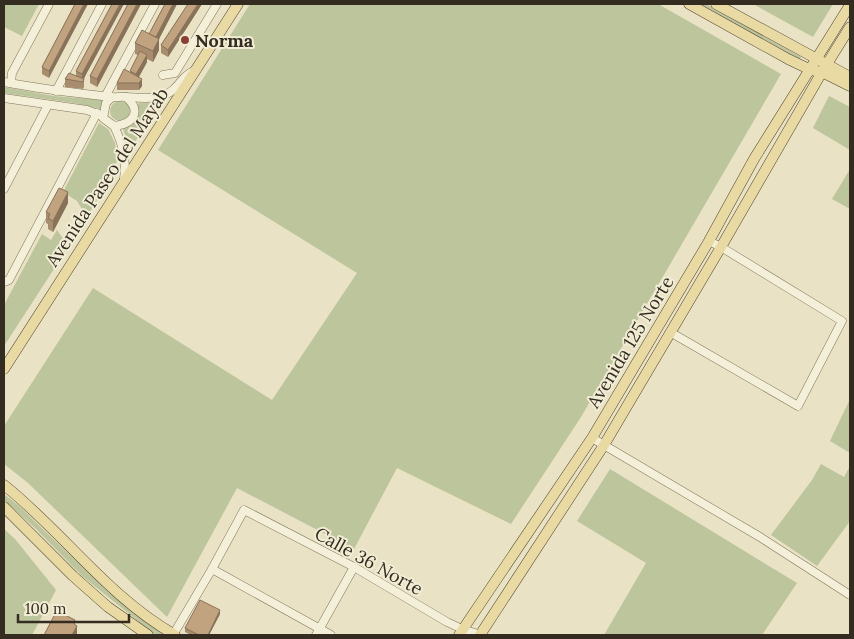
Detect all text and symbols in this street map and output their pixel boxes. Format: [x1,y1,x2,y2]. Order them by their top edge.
place label: Norma [195,29,254,52]
marker: Norma [179,34,191,46]
street label: Avenida Paseo del Mayab [40,83,174,272]
street label: Avenida 125 Norte [581,272,679,413]
street label: Calle 36 Norte [311,522,427,600]
scale bar [18,592,129,624]
text: 100 m [25,599,66,618]

